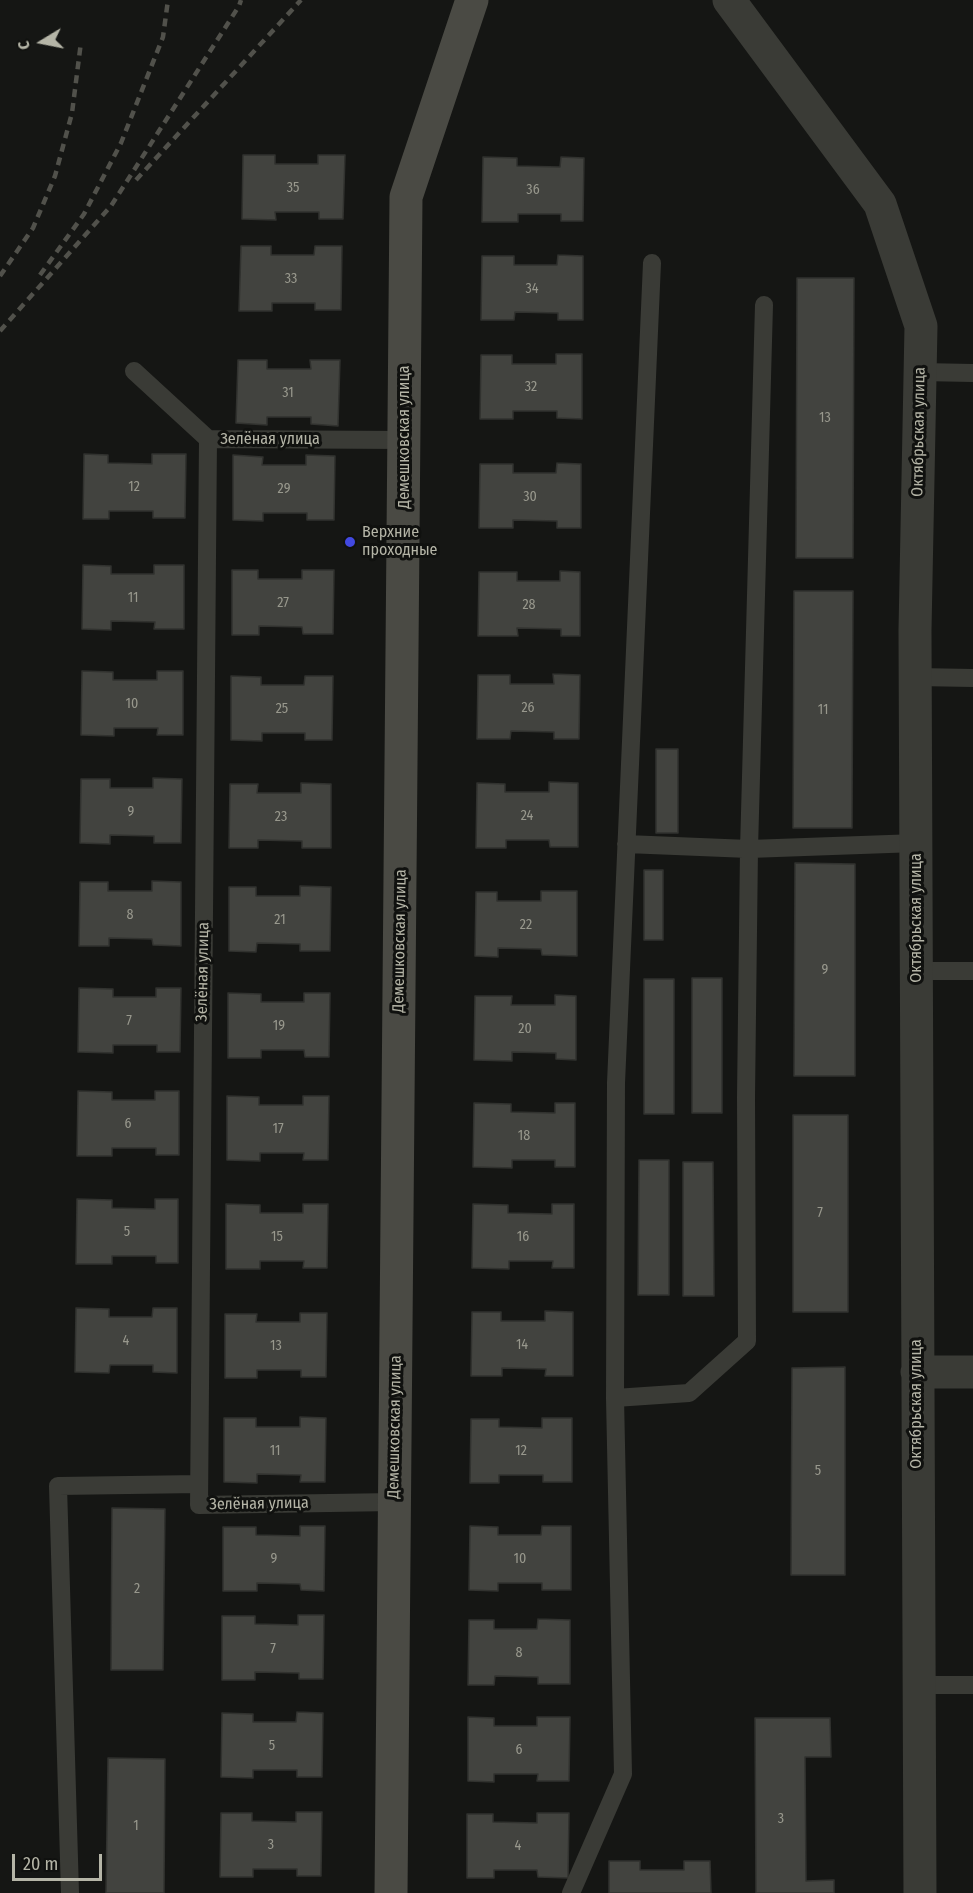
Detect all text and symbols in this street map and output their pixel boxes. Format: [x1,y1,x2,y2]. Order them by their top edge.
north arrow [12,12,72,72]
text: С [14,39,34,51]
house number: 35 [287,180,299,196]
house number: 36 [526,182,540,198]
house number: 33 [285,271,297,287]
house number: 34 [525,281,539,297]
street label: Демешковская улица [395,365,415,509]
street label: Октябрьская улица [908,367,930,497]
house number: 32 [525,379,537,395]
house number: 31 [282,385,294,401]
house number: 13 [819,410,831,426]
street label: Зелёная улица [220,430,320,450]
house number: 12 [128,479,140,495]
house number: 29 [278,481,290,497]
house number: 30 [523,489,537,505]
place label: Верхние проходные [362,523,438,561]
marker: Верхние проходные [343,535,357,549]
house number: 11 [128,590,138,606]
house number: 27 [277,595,289,611]
house number: 28 [522,597,536,613]
house number: 10 [126,696,138,712]
house number: 26 [521,700,535,716]
house number: 25 [276,701,288,717]
house number: 11 [818,702,828,718]
house number: 9 [128,804,134,820]
house number: 24 [521,808,533,824]
house number: 23 [275,809,287,825]
street label: Октябрьская улица [907,853,927,983]
street label: Демешковская улица [389,869,411,1013]
house number: 8 [127,907,133,923]
house number: 21 [274,912,286,928]
house number: 22 [520,917,532,933]
street label: Зелёная улица [193,922,213,1022]
house number: 9 [822,962,828,978]
house number: 7 [126,1013,132,1029]
house number: 19 [273,1018,285,1034]
house number: 20 [518,1021,532,1037]
house number: 6 [125,1116,131,1132]
house number: 17 [272,1121,284,1137]
house number: 18 [518,1128,530,1144]
house number: 7 [817,1205,823,1221]
house number: 5 [124,1224,130,1240]
house number: 15 [271,1229,283,1245]
house number: 16 [517,1229,529,1245]
house number: 4 [123,1333,129,1349]
house number: 14 [516,1337,528,1353]
house number: 13 [270,1338,282,1354]
street label: Октябрьская улица [907,1339,927,1469]
street label: Демешковская улица [384,1355,406,1499]
house number: 11 [270,1443,280,1459]
house number: 12 [515,1443,527,1459]
house number: 5 [815,1463,821,1479]
street label: Зелёная улица [209,1494,309,1514]
house number: 9 [271,1551,277,1567]
house number: 10 [514,1551,526,1567]
house number: 2 [134,1581,140,1597]
house number: 7 [270,1641,276,1657]
house number: 8 [516,1645,522,1661]
house number: 5 [269,1738,275,1754]
house number: 6 [516,1742,522,1758]
house number: 3 [778,1811,784,1827]
house number: 1 [133,1818,139,1834]
house number: 3 [268,1837,274,1853]
house number: 4 [515,1838,521,1854]
scale bar [15,1842,105,1880]
text: 20 m [23,1853,58,1875]

